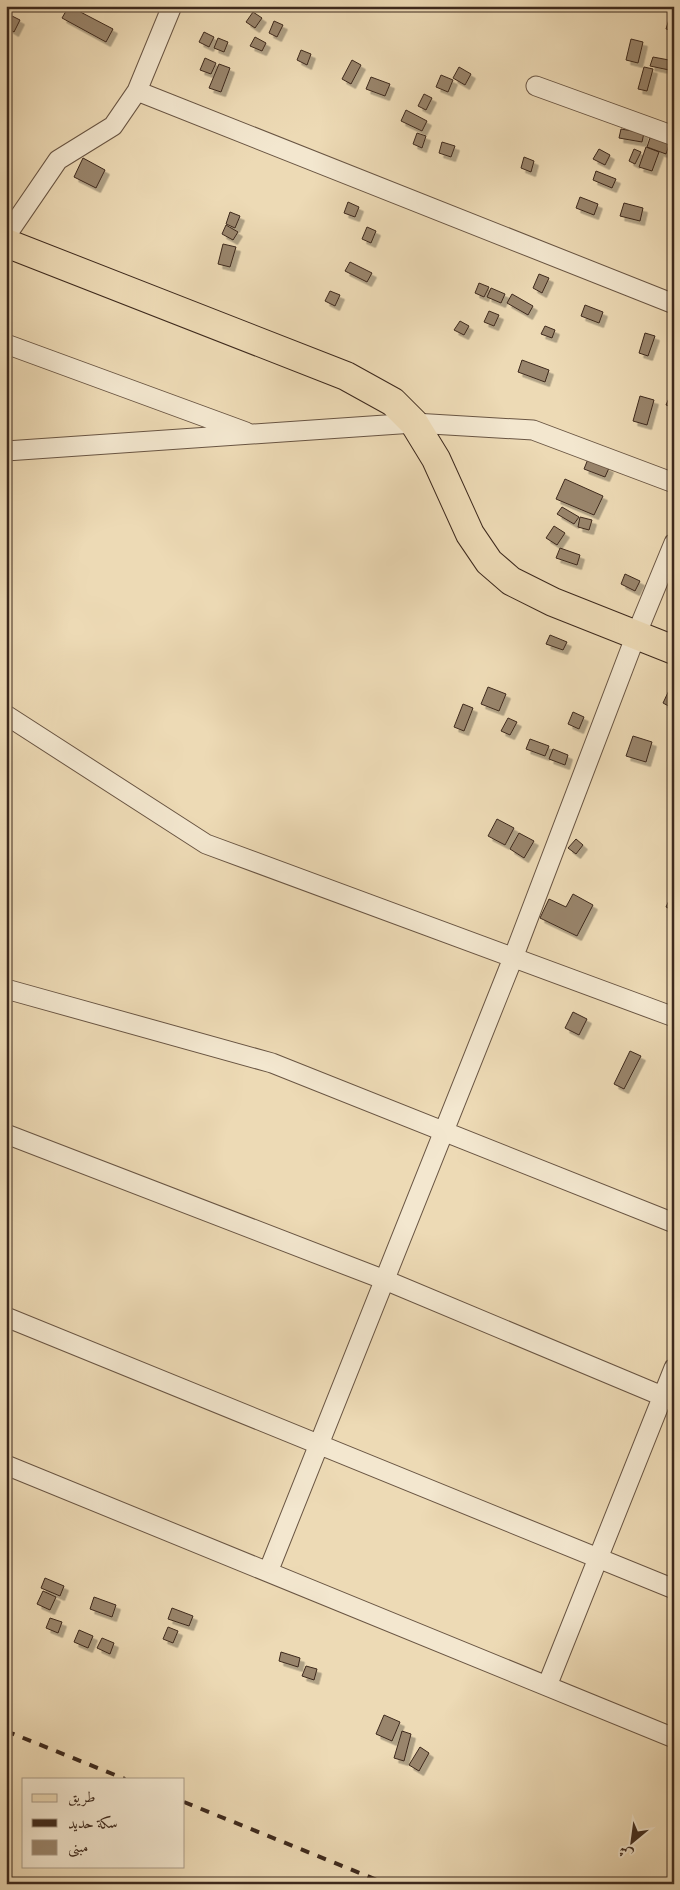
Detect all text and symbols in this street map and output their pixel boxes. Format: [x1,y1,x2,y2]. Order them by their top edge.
legend [22,1778,185,1868]
text: طريق [68,1787,95,1807]
text: سكة حديد [68,1813,117,1832]
north arrow [608,1818,658,1868]
text: مبنى [68,1837,88,1858]
text: ش [615,1842,636,1865]

